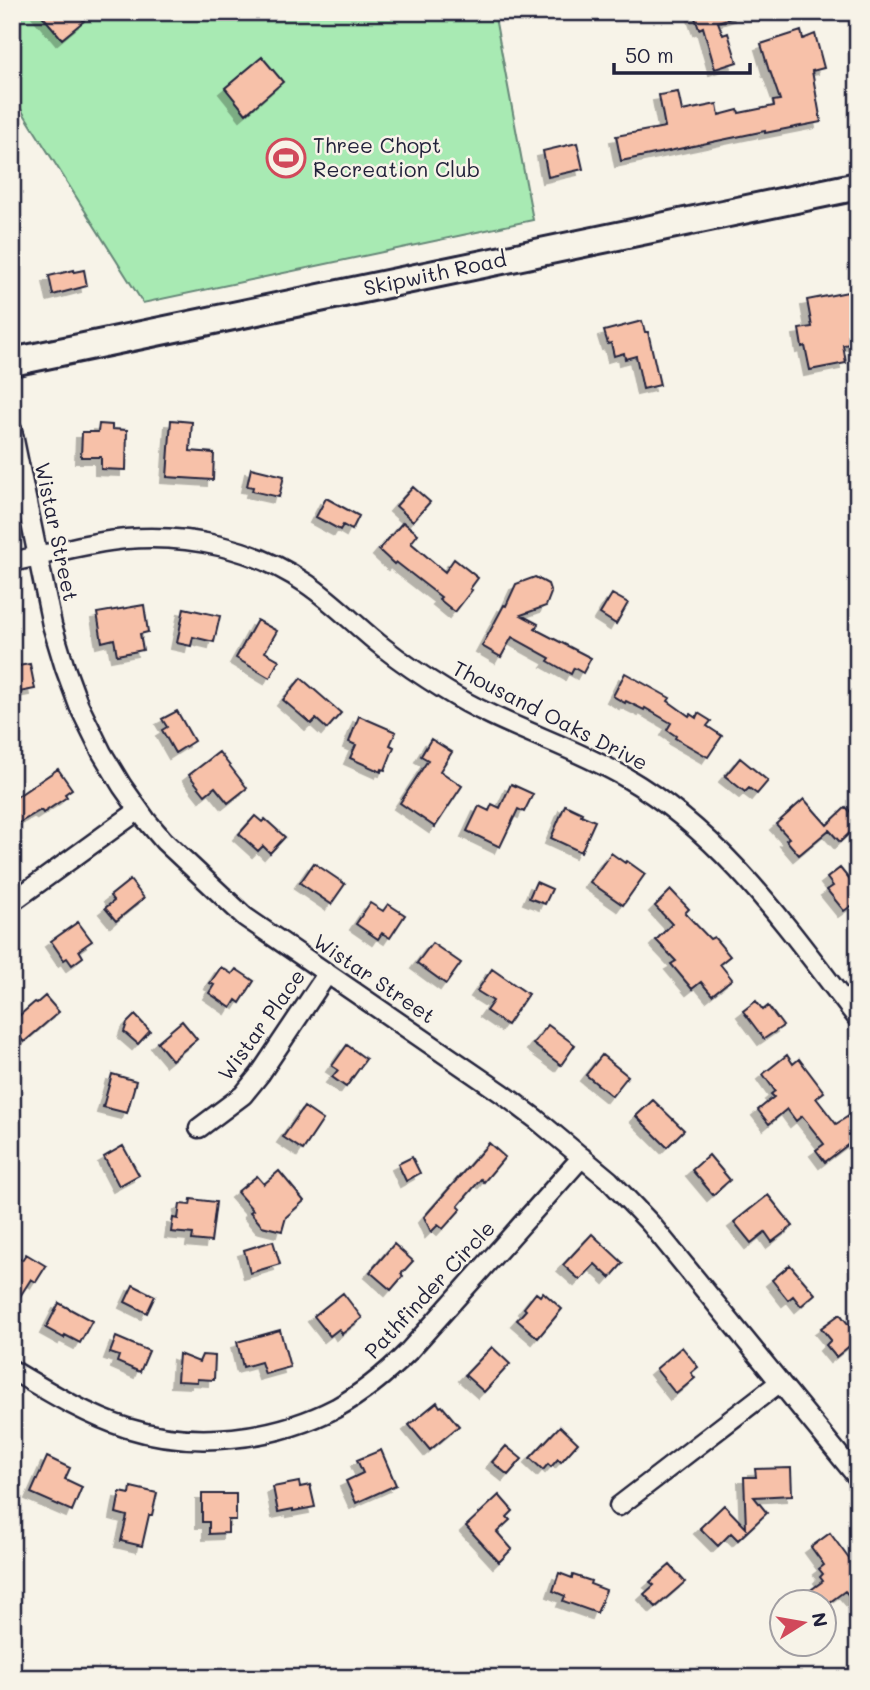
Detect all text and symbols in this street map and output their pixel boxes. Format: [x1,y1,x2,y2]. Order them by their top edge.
scale bar [614,32,751,76]
text: 50 m [625,41,674,68]
place label: Three Chopt Recreation Club [313,131,480,182]
sports icon: Three Chopt Recreation Club [265,137,307,179]
street label: Skipwith Road [361,244,509,301]
street label: Wistar Street [30,460,85,604]
street label: Thousand Oaks Drive [448,654,653,776]
street label: Wistar Street [309,927,441,1029]
street label: Wistar Place [211,963,310,1085]
street label: Pathfinder Circle [358,1214,500,1364]
north arrow [768,1588,838,1658]
text: N [807,1610,834,1629]

